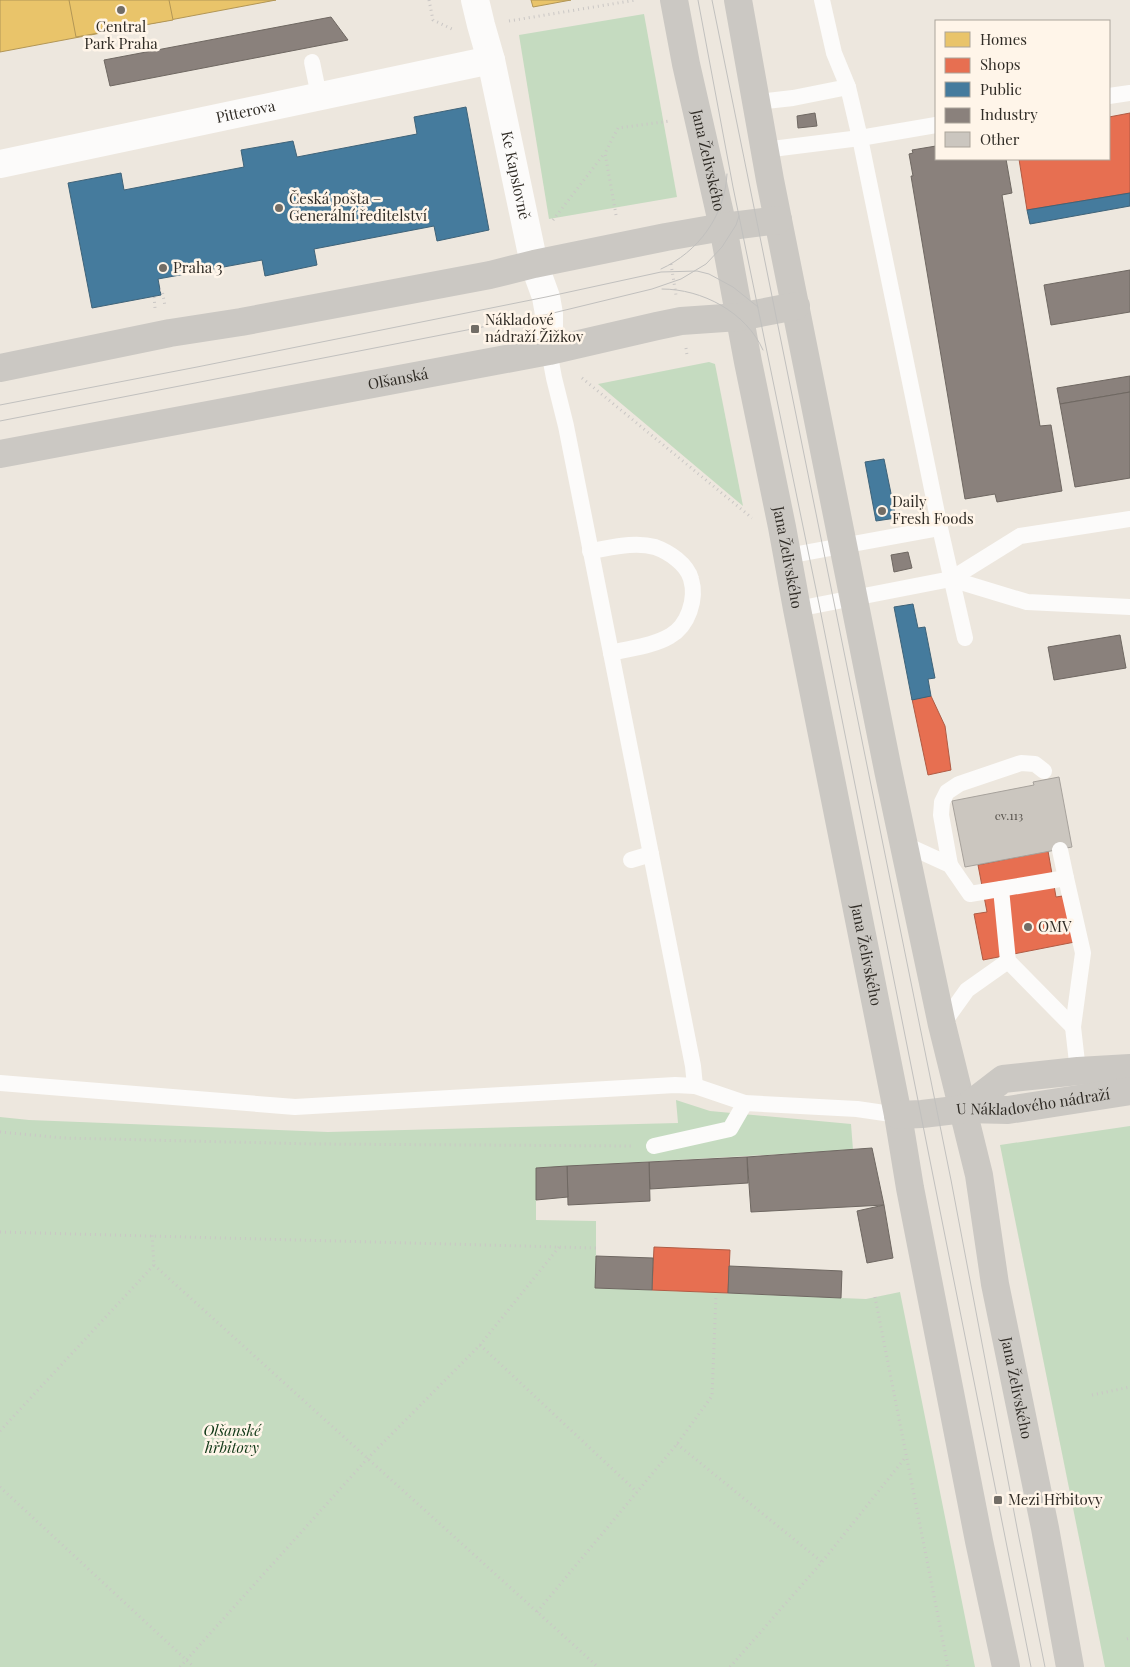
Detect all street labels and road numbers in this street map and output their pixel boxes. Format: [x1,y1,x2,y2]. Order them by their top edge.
street label: Pitterova [214,95,277,127]
street label: Jana Želivského [687,106,730,213]
street label: Ke Kapslovně [497,129,535,221]
street label: Olšanská [366,363,430,394]
street label: Jana Želivského [769,503,808,610]
street label: Jana Želivského [847,901,887,1007]
street label: U Nákladového nádraží [955,1083,1112,1119]
street label: Jana Želivského [997,1334,1037,1441]

